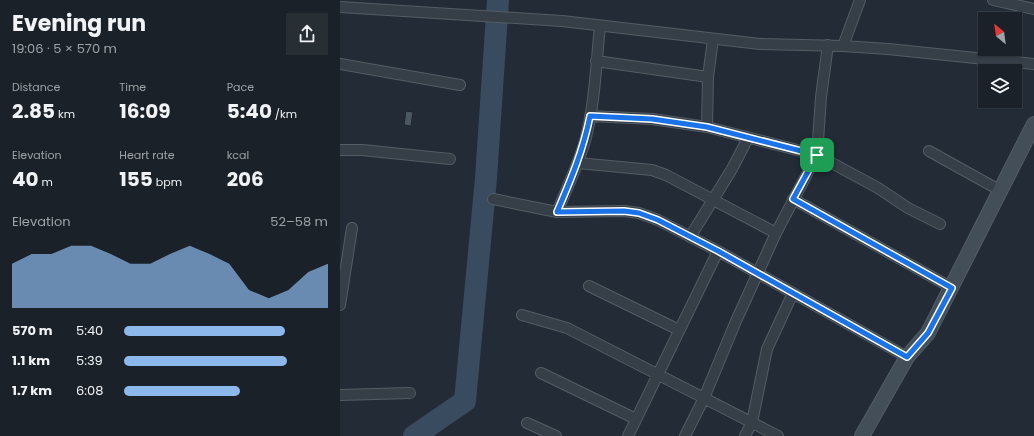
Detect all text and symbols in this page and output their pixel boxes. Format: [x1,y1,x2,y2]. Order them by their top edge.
text: Evening run [12,8,146,39]
north arrow [978,12,1022,56]
map controls [978,12,1022,108]
button: share [286,13,328,55]
text: 19:06 · 5 × 570 m [12,39,117,58]
button: layers [978,64,1022,108]
text: Distance [12,79,60,95]
text: Time [119,79,146,95]
text: Pace [227,79,254,95]
text: 2.85 [12,97,55,125]
text: 16:09 [119,97,171,125]
text: 5:40 [227,97,272,125]
text: km [55,106,75,122]
text: /km [272,106,297,122]
pin [800,138,834,172]
icon: arrive [806,144,828,166]
text: Elevation [12,147,62,163]
text: Heart rate [119,147,175,163]
text: kcal [227,147,249,163]
text: 40 [12,165,39,193]
text: 155 [119,165,153,193]
text: 206 [227,165,264,193]
text: m [39,174,53,190]
text: bpm [153,174,182,190]
text: Elevation [12,212,71,231]
text: 52–58 m [270,212,328,231]
text: 570 m [12,321,52,340]
text: 5:40 [76,321,103,340]
text: 1.1 km [12,351,50,370]
text: 5:39 [76,351,103,370]
text: 1.7 km [12,381,52,400]
text: 6:08 [76,381,103,400]

